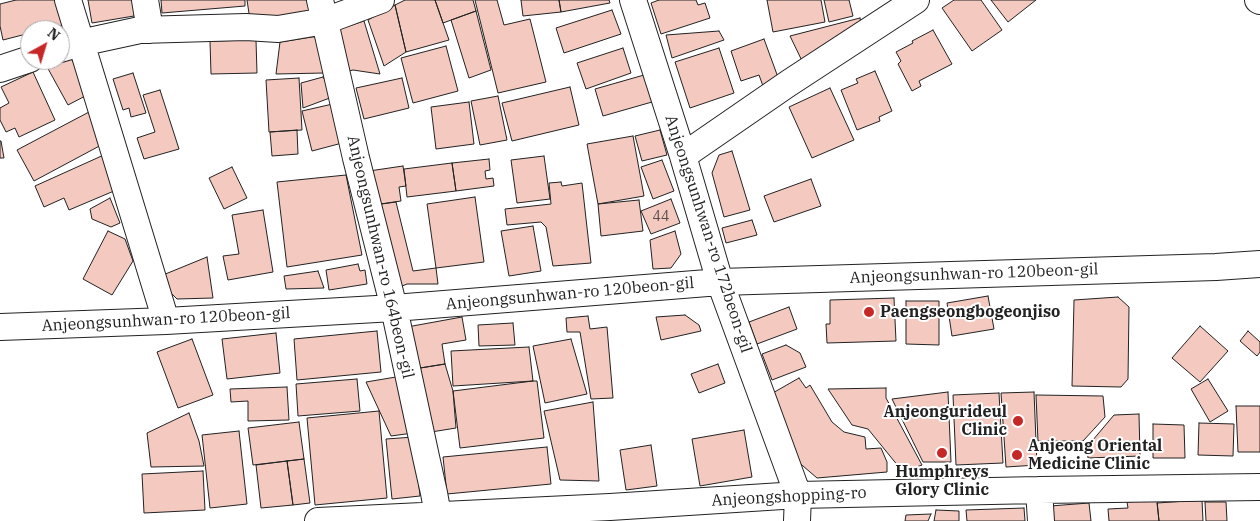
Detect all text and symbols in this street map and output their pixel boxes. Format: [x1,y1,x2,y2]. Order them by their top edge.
north arrow [20,20,70,70]
text: N [44,24,64,45]
street label: Anjeongsunhwan-ro 172beon-gil [660,113,756,355]
street label: Anjeongsunhwan-ro 164beon-gil [343,134,417,380]
house number: 44 [653,209,669,225]
street label: Anjeongsunhwan-ro 120beon-gil [849,260,1099,288]
street label: Anjeongsunhwan-ro 120beon-gil [445,274,695,314]
place label: Paengseongbogeonjiso [880,302,1060,322]
street label: Anjeongsunhwan-ro 120beon-gil [41,304,291,336]
marker: Paengseongbogeonjiso [862,305,876,319]
place label: Anjeongurideul Clinic [883,402,1007,440]
marker: Anjeongurideul Clinic [1011,414,1025,428]
place label: Anjeong Oriental Medicine Clinic [1028,436,1162,474]
marker: Humphreys Glory Clinic [935,446,949,460]
marker: Anjeong Oriental Medicine Clinic [1010,448,1024,462]
place label: Humphreys Glory Clinic [895,462,989,500]
street label: Anjeongshopping-ro [711,483,867,511]

